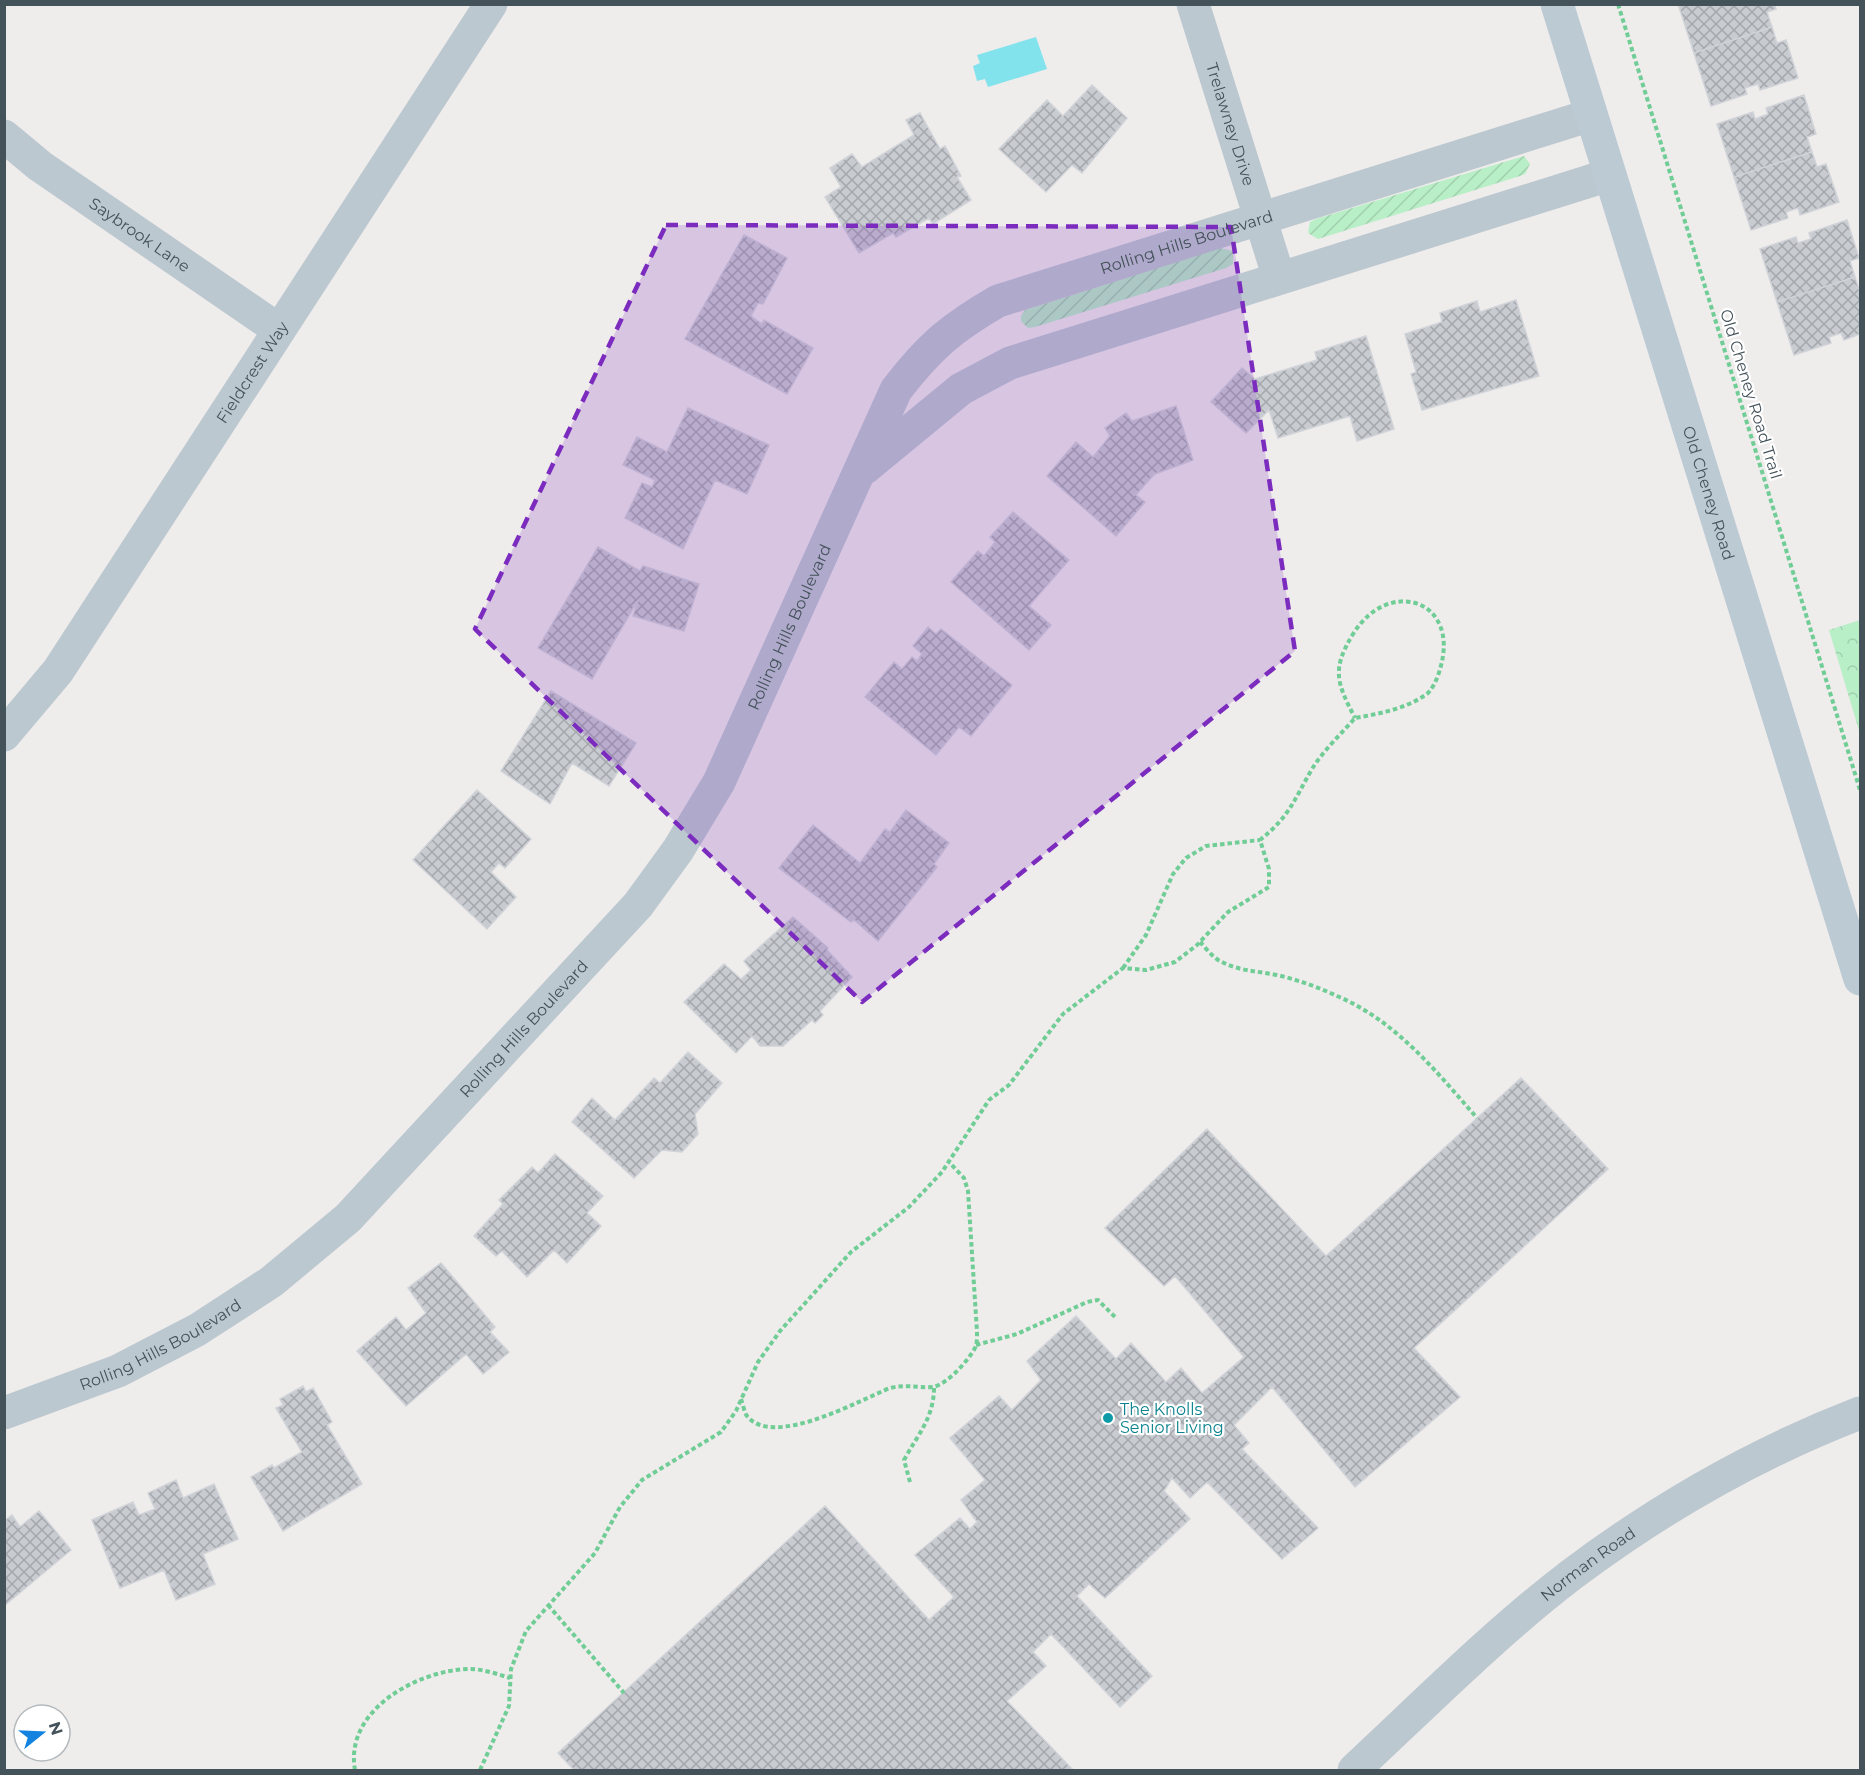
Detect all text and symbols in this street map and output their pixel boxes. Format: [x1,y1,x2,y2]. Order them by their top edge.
street label: Trelawney Drive [1203,60,1259,188]
street label: Saybrook Lane [86,193,194,276]
street label: Rolling Hills Boulevard [1098,206,1275,278]
street label: Old Cheney Road Trail [1716,307,1786,481]
street label: Fieldcrest Way [212,317,292,427]
street label: Old Cheney Road [1679,423,1739,563]
street label: Rolling Hills Boulevard [743,541,835,713]
street label: Rolling Hills Boulevard [455,956,592,1101]
street label: Rolling Hills Boulevard [77,1295,245,1394]
place label: The Knolls Senior Living [1120,1400,1224,1437]
marker: The Knolls Senior Living [1101,1411,1115,1425]
street label: Norman Road [1537,1523,1639,1605]
north arrow [12,1703,72,1763]
text: N [45,1719,67,1738]

